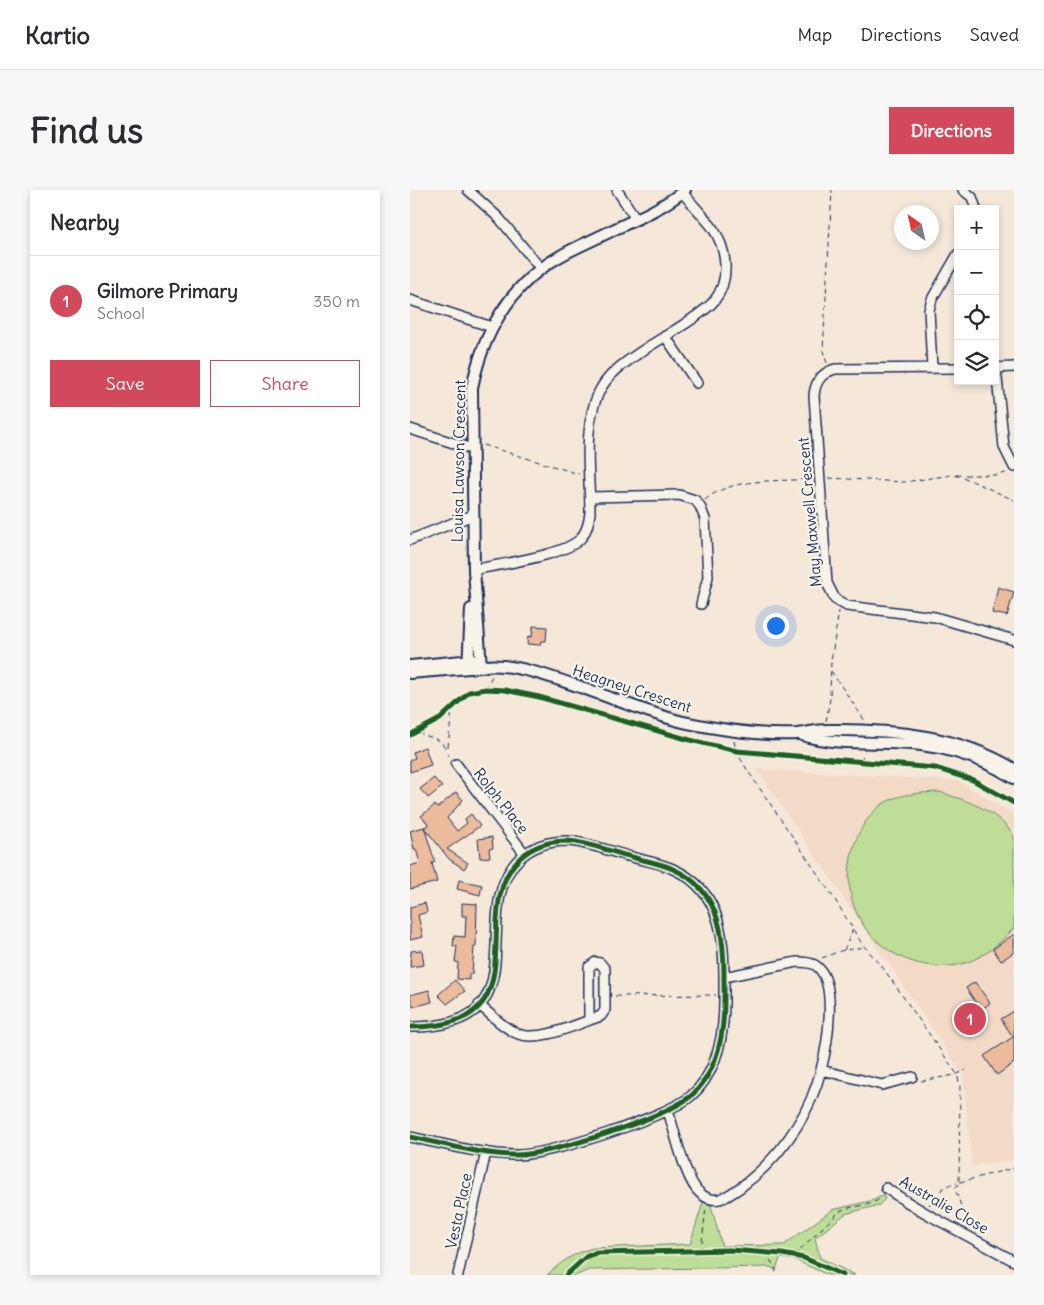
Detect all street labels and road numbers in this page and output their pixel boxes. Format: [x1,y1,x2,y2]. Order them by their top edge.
street label: Louisa Lawson Crescent [448,379,469,543]
street label: May Maxwell Crescent [793,436,826,588]
street label: Heagney Crescent [570,660,694,717]
street label: Rolph Place [470,764,533,837]
street label: Vesta Place [441,1171,476,1251]
street label: Australie Close [896,1171,992,1238]

